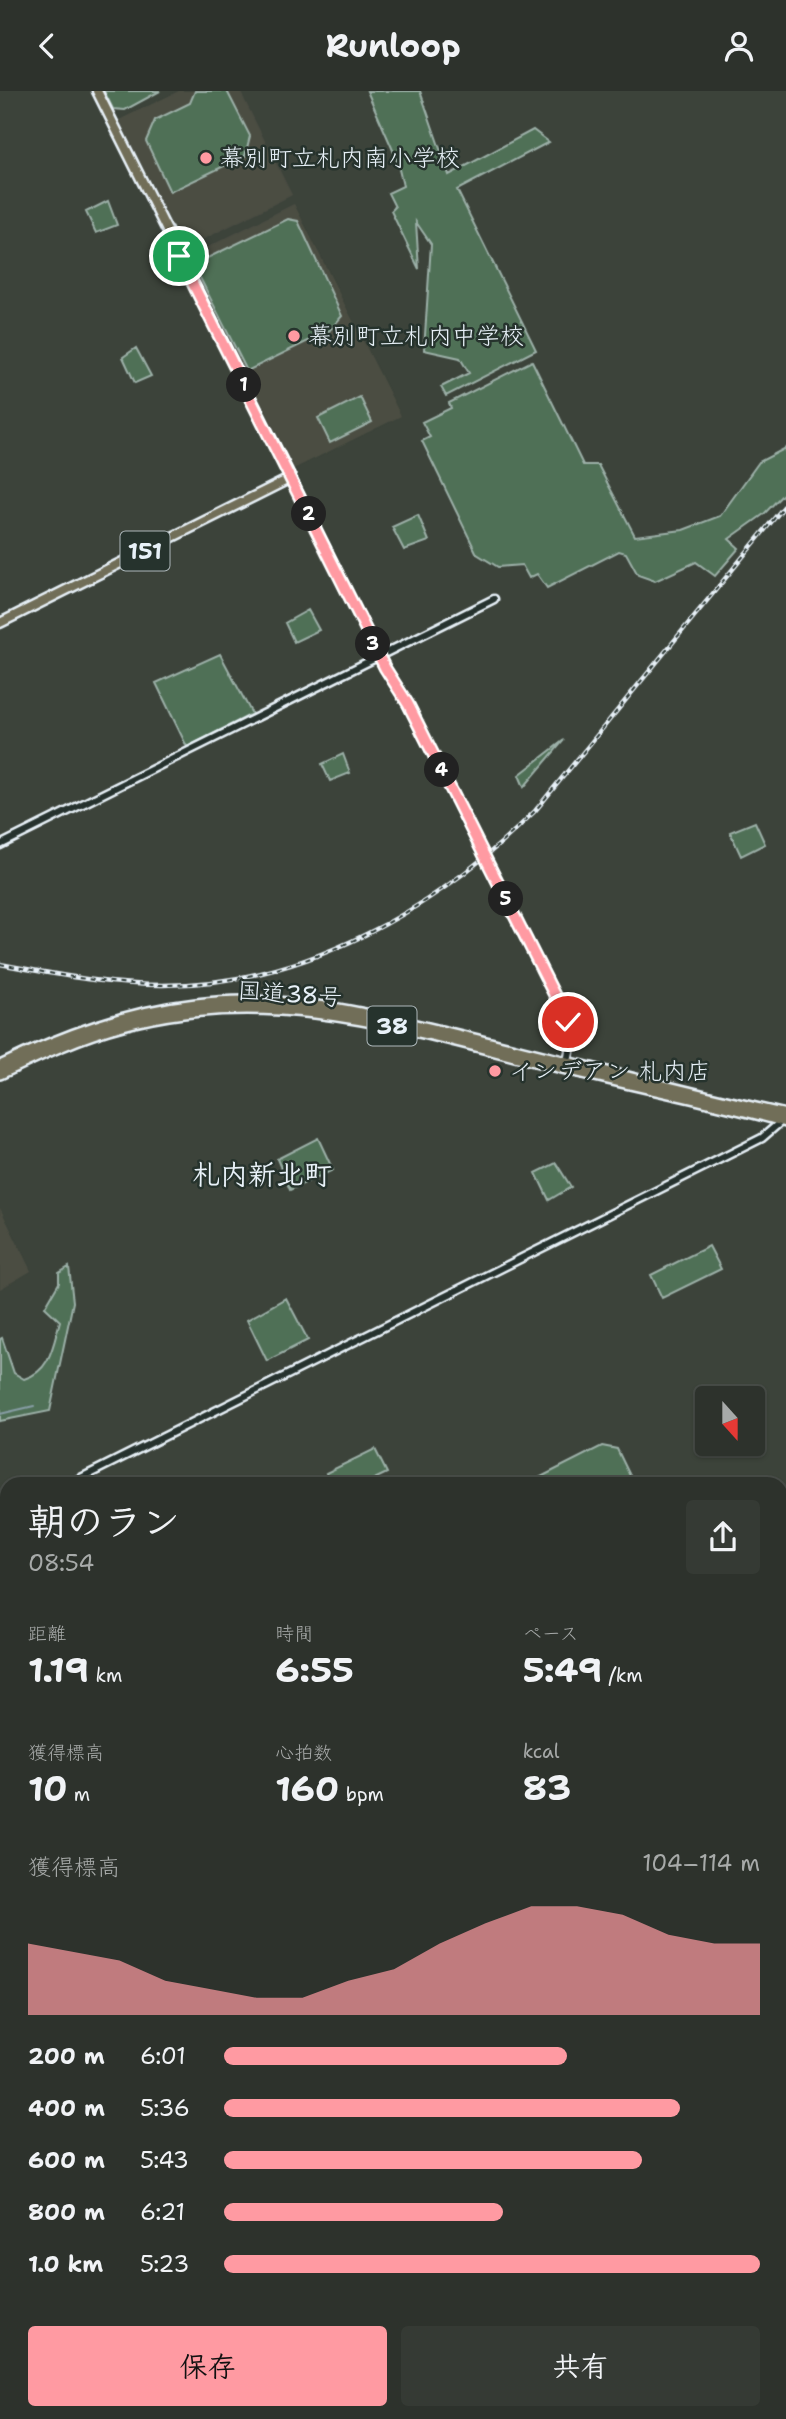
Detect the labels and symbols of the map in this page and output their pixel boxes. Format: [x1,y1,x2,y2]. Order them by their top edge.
place label: 幕別町立札内南小学校 [220,142,460,174]
marker: 幕別町立札内南小学校 [198,150,214,166]
pin [149,226,209,286]
place label: 幕別町立札内中学校 [308,320,524,352]
marker: 幕別町立札内中学校 [286,328,302,344]
pin: 1 [226,367,262,403]
pin: 2 [292,497,326,531]
road number: 151 [120,531,170,571]
pin: 3 [356,627,390,661]
pin: 4 [424,753,460,787]
pin: 5 [489,881,524,917]
street label: 国道38号 [237,974,343,1014]
pin [538,992,598,1052]
road number: 38 [368,1007,416,1045]
place label: インデアン 札内店 [509,1055,711,1087]
marker: インデアン 札内店 [487,1063,503,1079]
district label: 札内新北町 [192,1155,332,1193]
north arrow [695,1386,765,1456]

